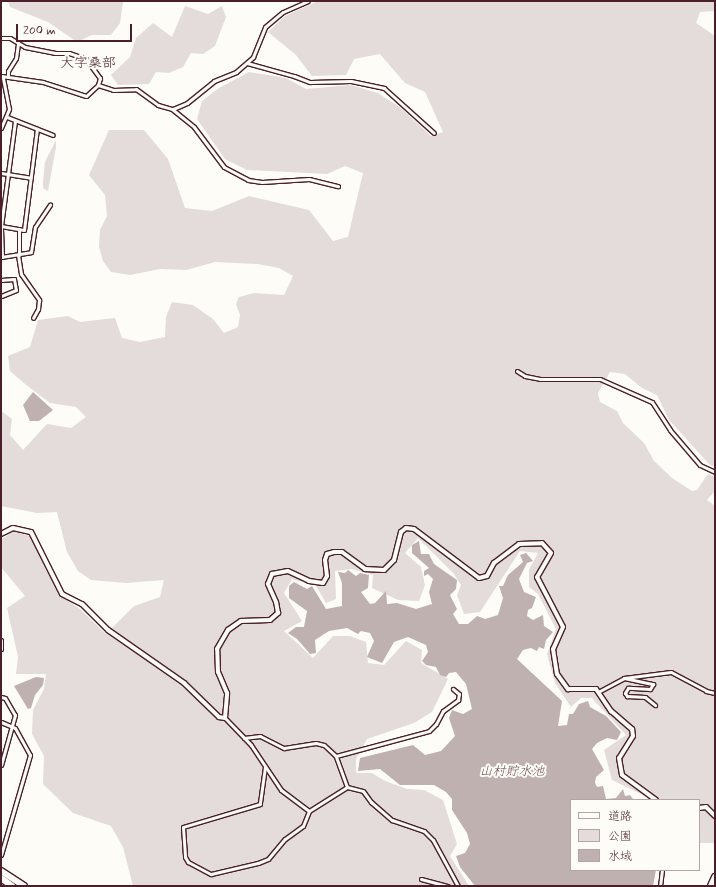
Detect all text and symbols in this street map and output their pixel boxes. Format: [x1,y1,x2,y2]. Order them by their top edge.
scale bar [18,16,134,42]
text: 200 m [23,23,56,39]
district label: 大字桑部 [60,55,116,71]
water label: 山村貯水池 [480,764,544,780]
legend [570,799,700,871]
text: 道路 [608,809,632,825]
text: 公園 [608,829,632,845]
text: 水域 [608,849,632,865]

